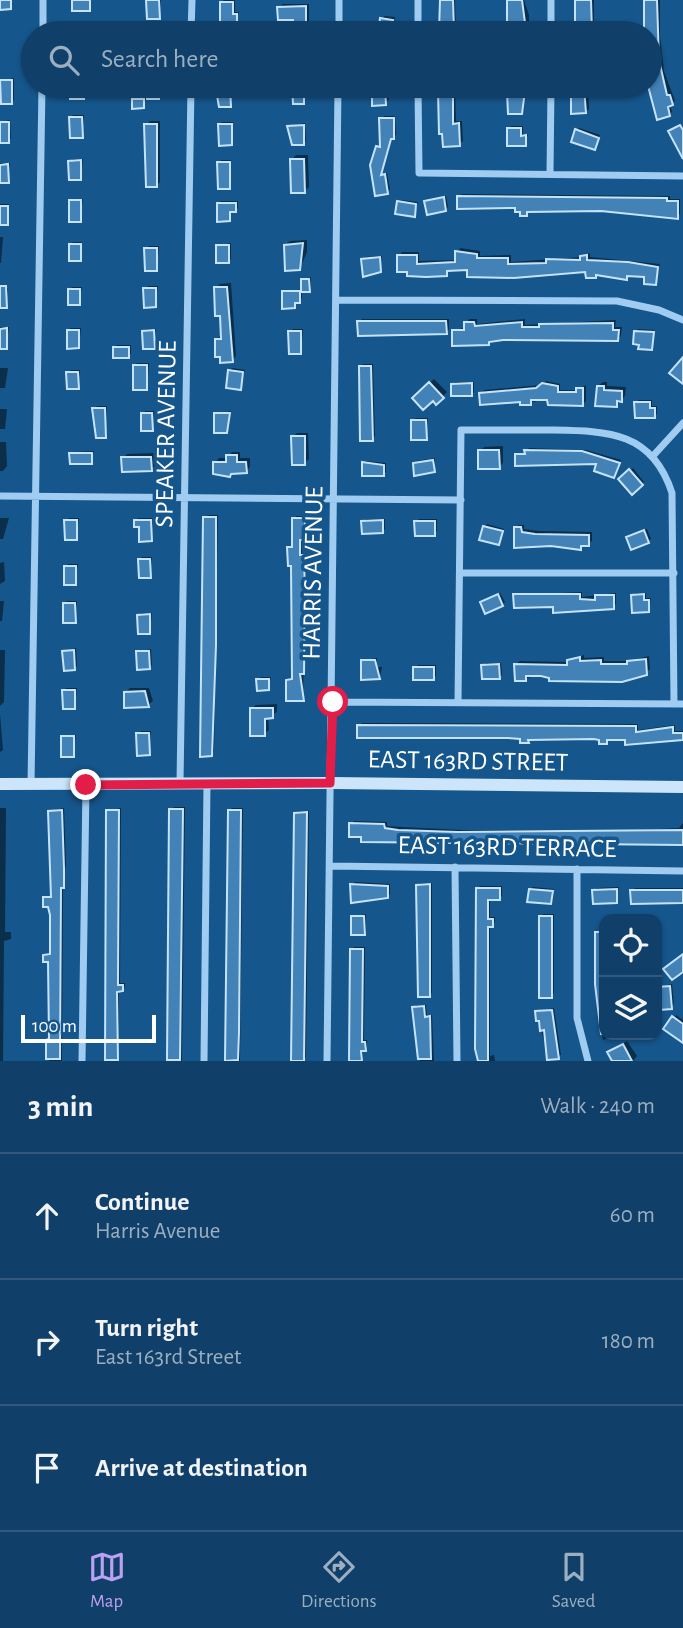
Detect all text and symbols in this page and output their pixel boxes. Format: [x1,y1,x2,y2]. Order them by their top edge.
search box [21,21,662,98]
icon: search [45,41,83,79]
text: Search here [101,46,219,72]
street label: SPEAKER AVENUE [151,340,181,528]
street label: HARRIS AVENUE [298,486,328,660]
route start [317,686,348,717]
street label: EAST 163RD STREET [367,746,569,776]
route end [70,769,101,800]
street label: EAST 163RD TERRACE [397,832,617,862]
map controls [599,914,662,1040]
button: locate [599,914,662,977]
button: layers [599,977,662,1040]
scale bar [21,1012,156,1044]
text: 100 m [32,1017,77,1036]
text: 3 min [28,1092,93,1122]
text: Walk · 240 m [540,1095,655,1118]
text: Continue [95,1189,190,1215]
icon: ahead [28,1197,66,1235]
text: 60 m [610,1204,655,1227]
text: Harris Avenue [95,1220,220,1243]
text: Turn right [95,1315,198,1341]
icon: right [28,1323,66,1361]
text: 180 m [602,1330,655,1353]
text: East 163rd Street [95,1346,241,1369]
icon: arrive [28,1449,66,1487]
text: Arrive at destination [95,1455,308,1481]
tab: Map [88,1548,126,1613]
tab: Directions [301,1548,377,1613]
tab: Saved [552,1548,595,1613]

